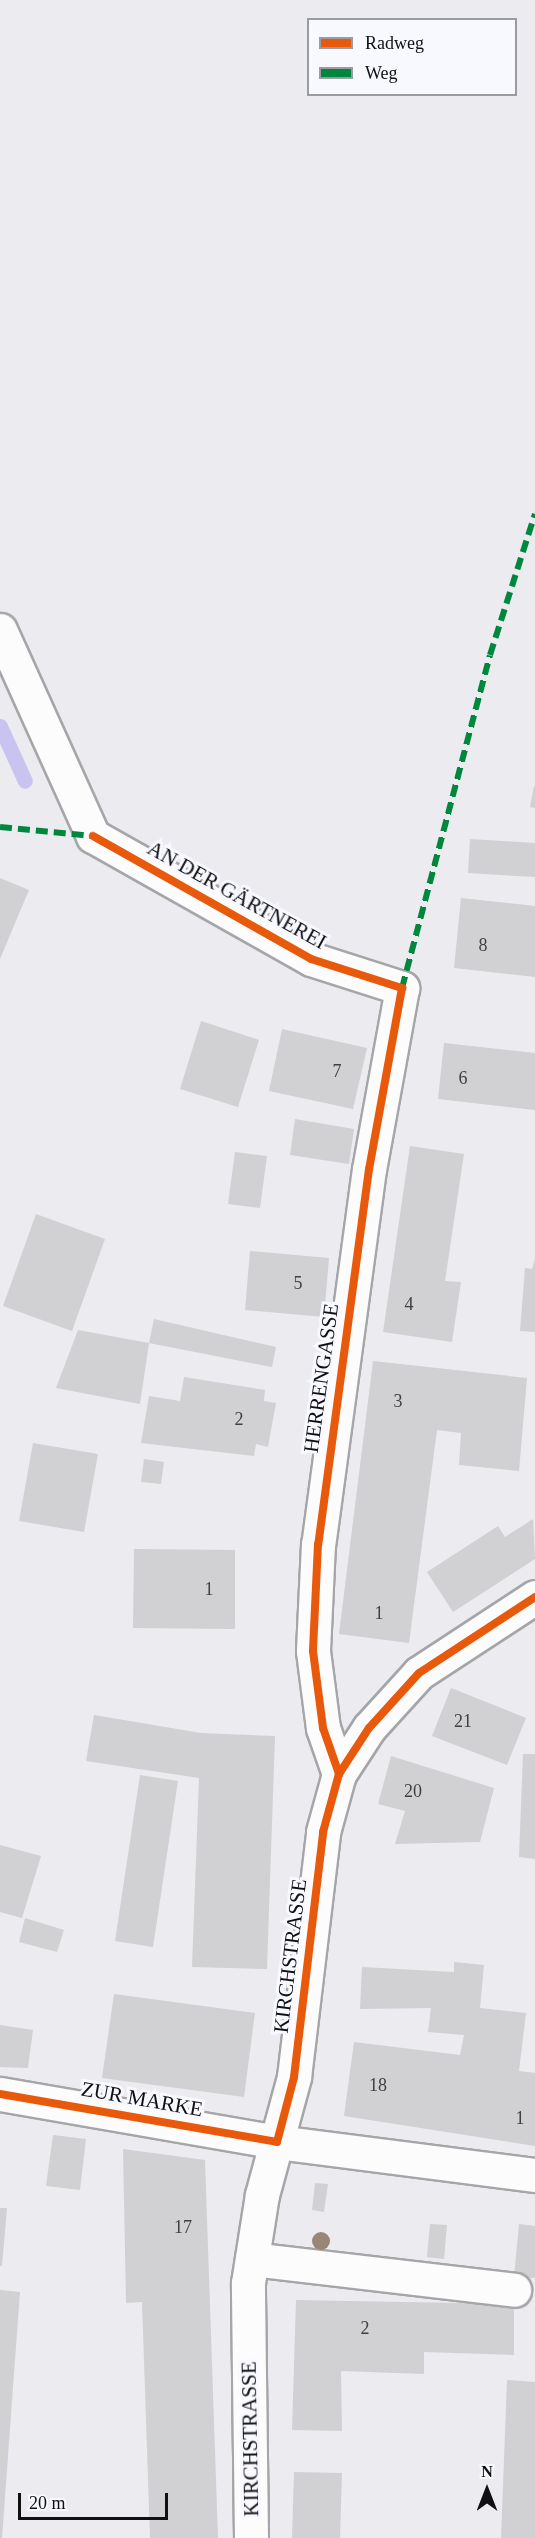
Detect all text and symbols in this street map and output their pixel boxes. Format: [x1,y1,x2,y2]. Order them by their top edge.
legend [307,18,517,96]
text: Radweg [365,33,424,53]
text: Weg [365,63,398,83]
street label: AN DER GÄRTNEREI [143,835,331,955]
house number: 8 [478,934,488,956]
house number: 7 [332,1060,342,1082]
house number: 6 [458,1067,468,1089]
house number: 5 [294,1272,302,1294]
house number: 4 [404,1293,414,1315]
street label: HERRENGASSE [298,1302,344,1454]
house number: 3 [394,1390,402,1412]
house number: 2 [234,1408,244,1430]
house number: 1 [204,1578,214,1600]
house number: 1 [374,1602,384,1624]
house number: 21 [454,1710,472,1732]
house number: 20 [404,1780,422,1802]
street label: KIRCHSTRASSE [268,1877,312,2035]
house number: 18 [369,2074,387,2096]
street label: ZUR MARKE [79,2076,205,2122]
house number: 1 [516,2107,524,2129]
house number: 17 [174,2216,192,2238]
house number: 2 [360,2317,370,2339]
street label: KIRCHSTRASSE [236,2361,264,2517]
north arrow [457,2460,517,2520]
text: N [481,2463,493,2480]
scale bar [21,2481,171,2519]
text: 20 m [29,2493,66,2513]

